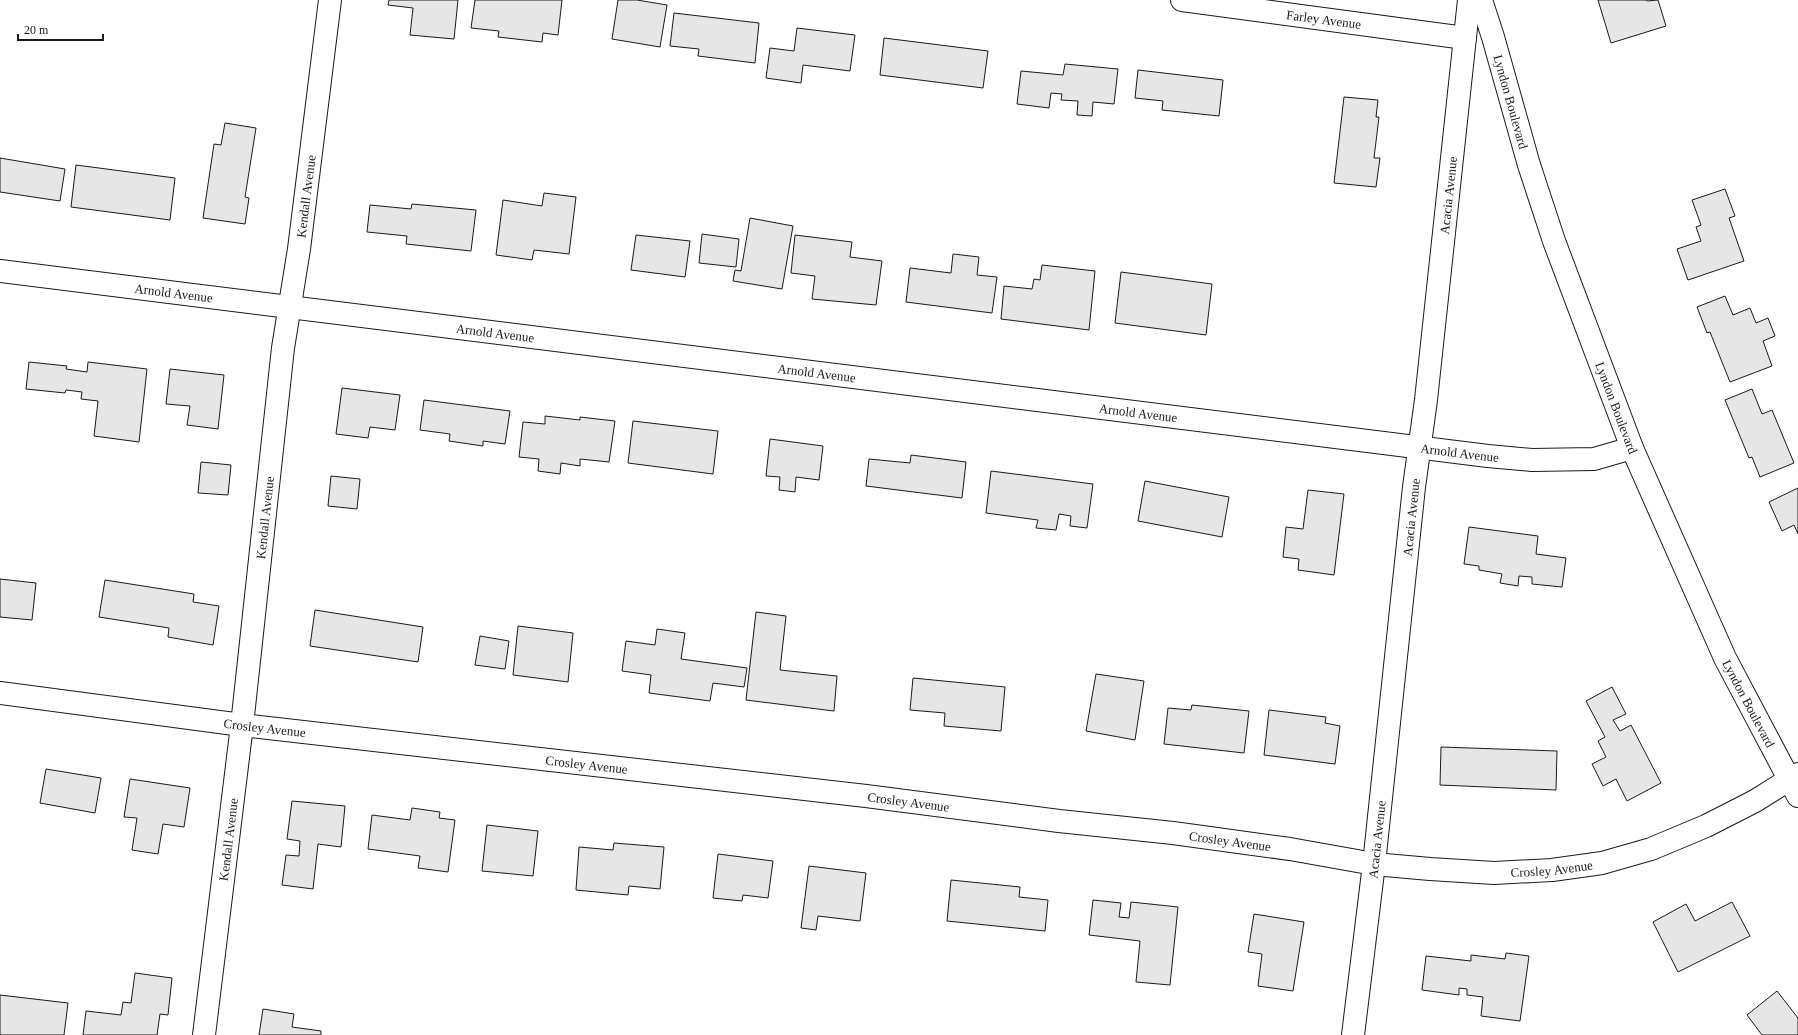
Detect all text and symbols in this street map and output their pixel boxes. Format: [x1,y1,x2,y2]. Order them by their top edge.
street label: Farley Avenue [1285,7,1362,32]
scale bar [18,16,103,42]
text: 20 m [24,23,49,37]
street label: Lyndon Boulevard [1491,53,1532,151]
street label: Kendall Avenue [293,154,318,238]
street label: Acacia Avenue [1436,156,1460,235]
street label: Arnold Avenue [134,280,214,305]
street label: Arnold Avenue [455,320,535,345]
street label: Arnold Avenue [777,360,857,385]
street label: Lyndon Boulevard [1593,360,1641,457]
street label: Arnold Avenue [1098,400,1179,425]
street label: Arnold Avenue [1420,440,1500,464]
street label: Kendall Avenue [253,475,277,560]
street label: Acacia Avenue [1399,477,1423,557]
street label: Lyndon Boulevard [1720,657,1779,750]
street label: Crosley Avenue [223,715,307,740]
street label: Crosley Avenue [545,752,629,776]
street label: Crosley Avenue [867,789,951,814]
street label: Kendall Avenue [215,797,241,882]
street label: Acacia Avenue [1365,800,1388,879]
street label: Crosley Avenue [1188,828,1272,854]
street label: Crosley Avenue [1510,857,1594,880]

